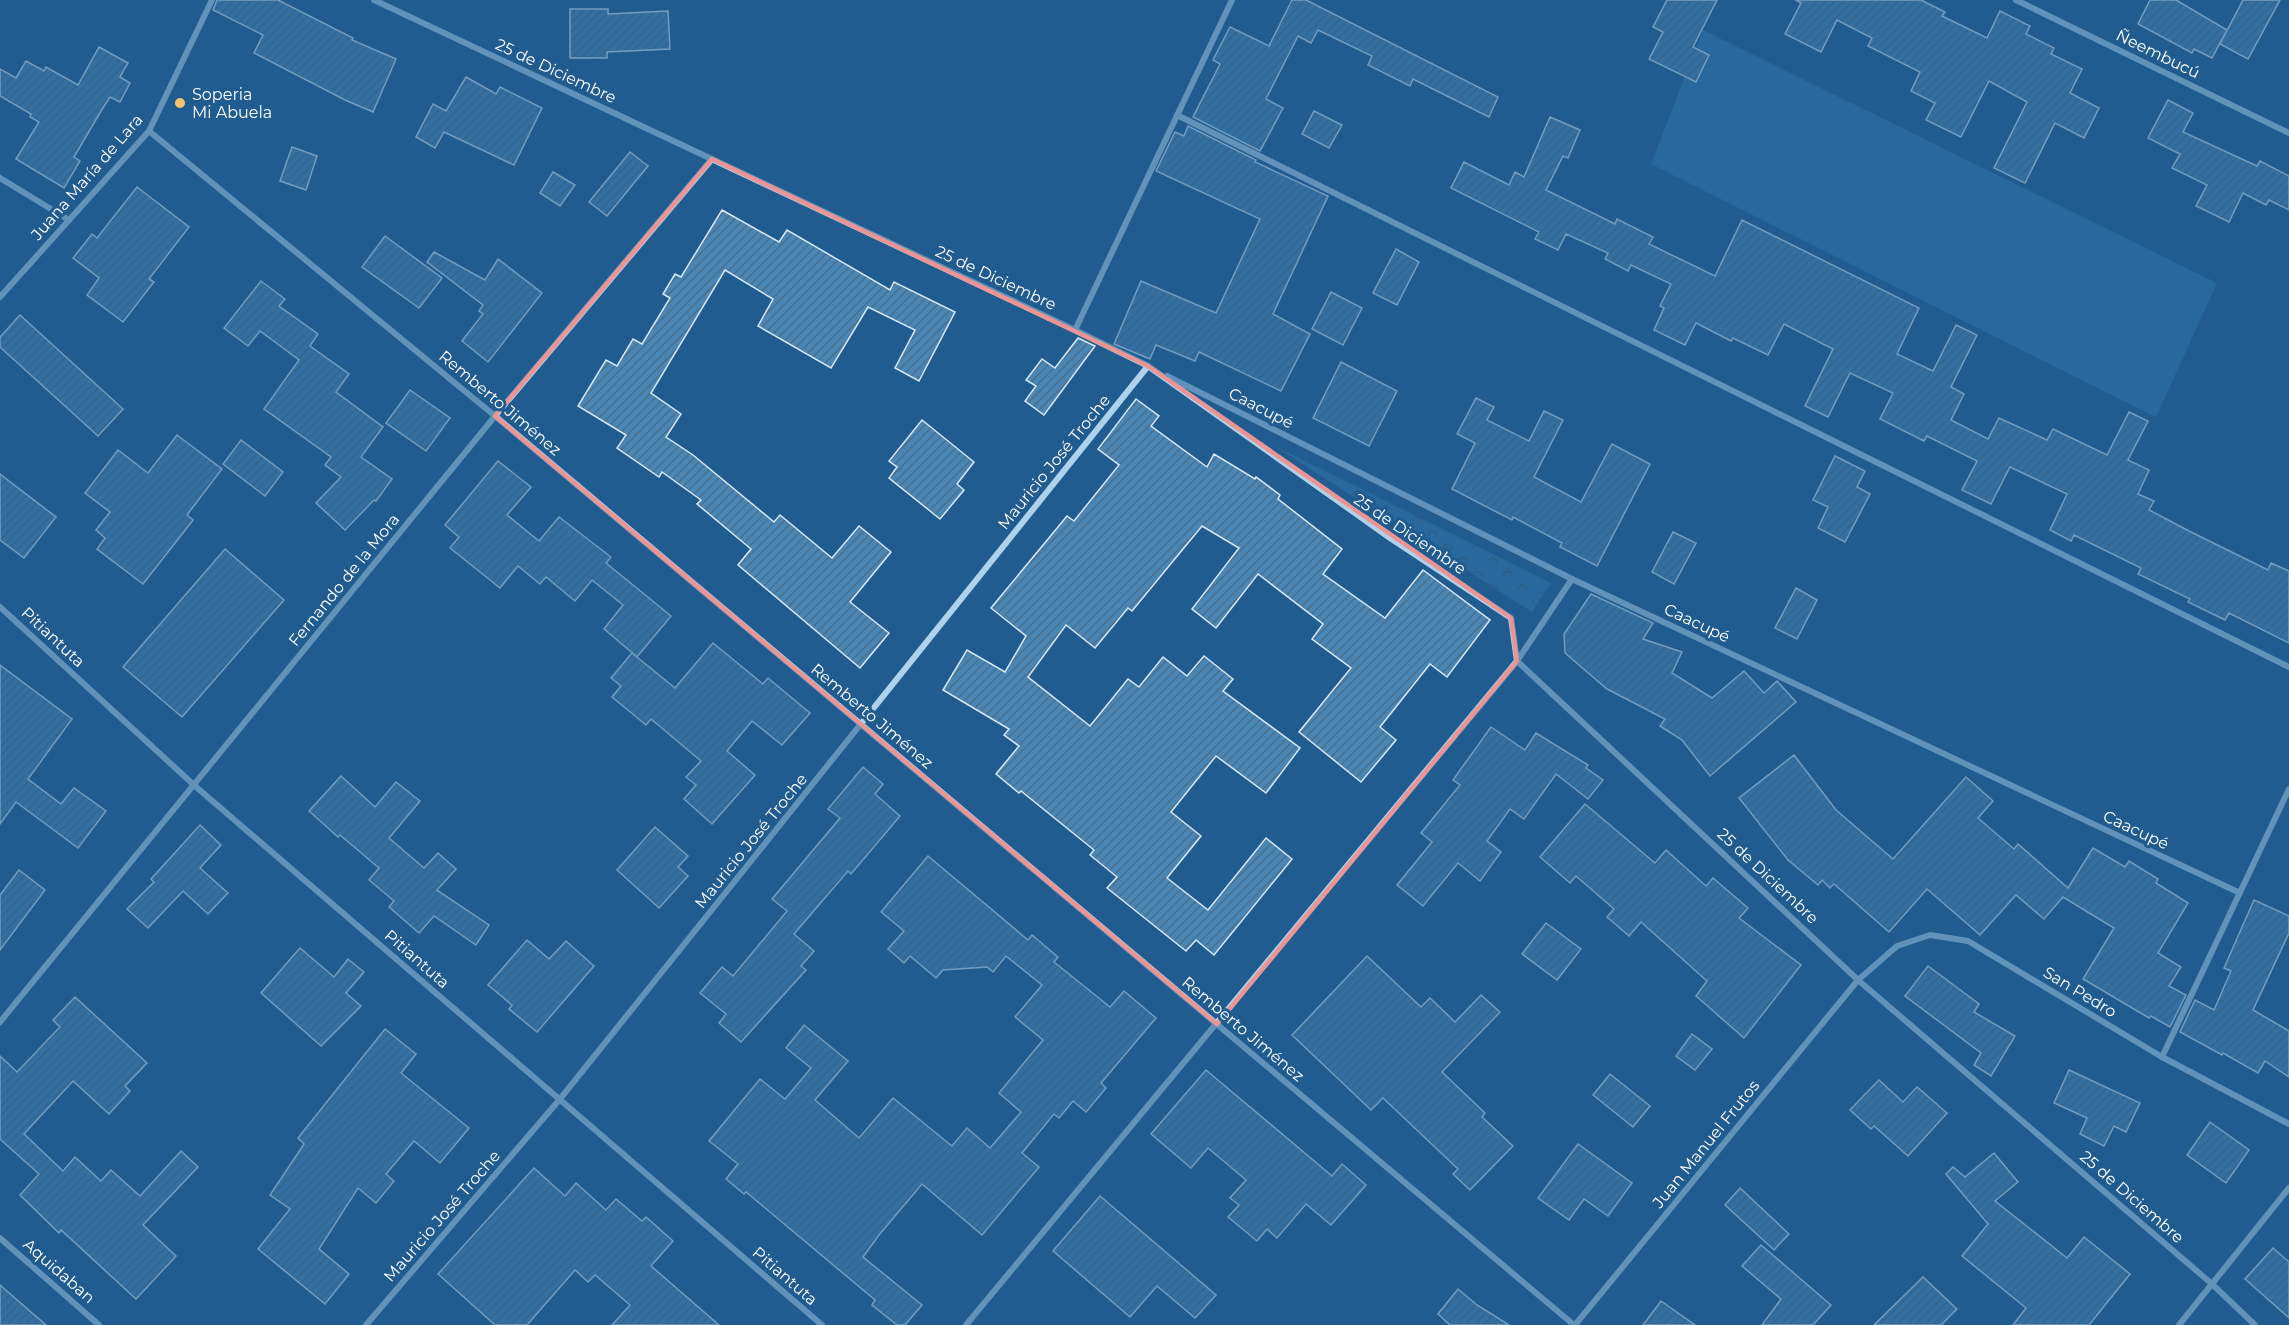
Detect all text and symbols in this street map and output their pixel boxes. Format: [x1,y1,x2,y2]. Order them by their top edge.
street label: Ñeembucú [2113,26,2203,82]
street label: 25 de Diciembre [493,35,619,107]
place label: Soperia Mi Abuela [192,85,272,122]
marker: Soperia Mi Abuela [173,96,187,110]
street label: Juana María de Lara [27,110,147,245]
street label: 25 de Diciembre [933,242,1059,314]
street label: Remberto Jiménez [435,346,565,460]
street label: Caacupé [1225,384,1297,432]
street label: Mauricio José Troche [994,391,1114,533]
street label: 25 de Diciembre [1350,489,1470,579]
street label: Fernando de la Mora [285,510,403,650]
street label: Caacupé [1661,600,1733,646]
street label: Pitiantuta [17,603,89,671]
street label: Remberto Jiménez [807,659,937,773]
street label: Mauricio José Troche [691,770,811,912]
street label: Caacupé [2100,807,2172,853]
street label: 25 de Diciembre [1714,824,1822,928]
street label: Pitiantuta [381,926,453,992]
street label: San Pedro [2040,963,2120,1021]
street label: Remberto Jiménez [1178,972,1308,1086]
street label: Juan Manuel Frutos [1648,1076,1763,1212]
street label: Mauricio José Troche [380,1146,504,1286]
street label: 25 de Diciembre [2076,1147,2188,1247]
street label: Aquidaban [19,1235,99,1307]
street label: Pitiantuta [749,1243,821,1309]

